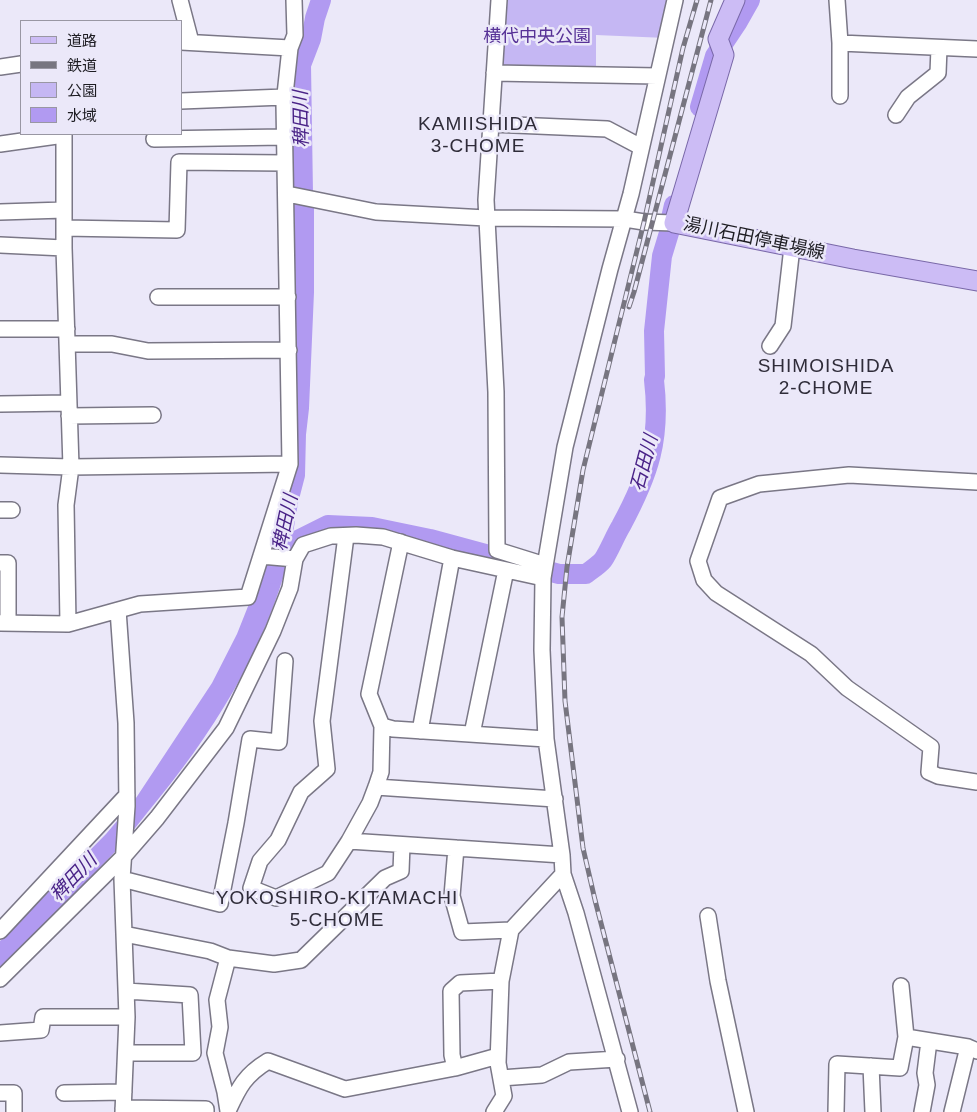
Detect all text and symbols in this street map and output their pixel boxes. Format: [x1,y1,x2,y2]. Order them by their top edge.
legend [20,20,182,135]
park label: 横代中央公園 [483,26,591,48]
text: 道路 [67,32,97,49]
text: 鉄道 [67,57,97,74]
text: 公園 [67,82,97,99]
water label: 稗田川 [290,90,314,148]
text: 水域 [67,107,97,124]
district label: KAMIISHIDA 3-CHOME [417,114,539,158]
street label: 湯川石田停車場線 [681,213,827,265]
district label: SHIMOISHIDA 2-CHOME [756,356,896,400]
water label: 石田川 [627,433,663,493]
water label: 稗田川 [269,493,303,553]
water label: 稗田川 [46,850,102,906]
district label: YOKOSHIRO-KITAMACHI 5-CHOME [213,888,461,932]

